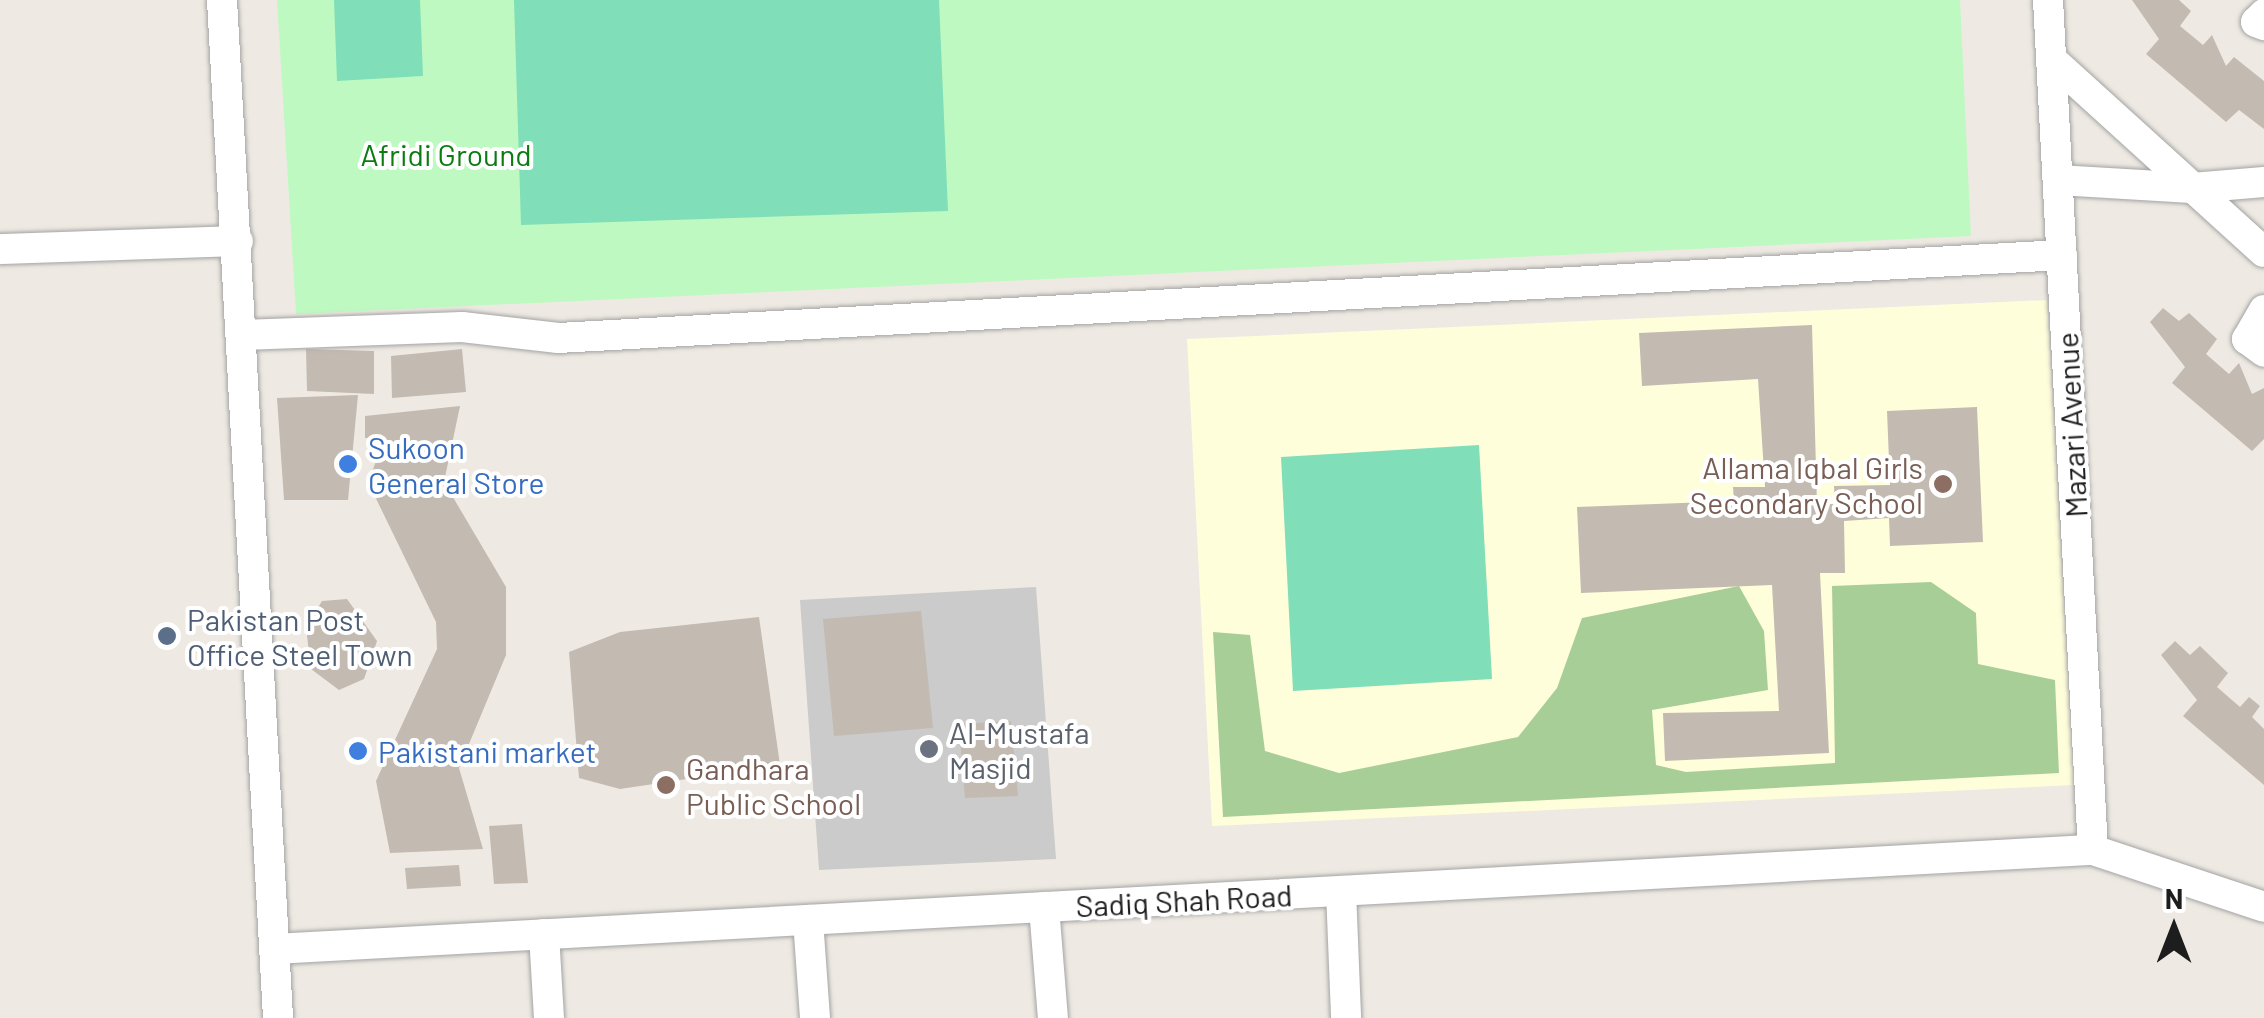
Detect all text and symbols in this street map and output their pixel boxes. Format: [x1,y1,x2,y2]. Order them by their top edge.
park label: Afridi Ground [360,136,532,172]
street label: Mazari Avenue [2048,332,2094,518]
place label: Sukoon General Store [368,429,544,500]
place label: Allama Iqbal Girls Secondary School [1690,449,1923,520]
marker: Sukoon General Store [337,453,359,475]
marker: Allama Iqbal Girls Secondary School [1932,473,1954,495]
place label: Pakistan Post Office Steel Town [187,601,413,672]
marker: Pakistan Post Office Steel Town [156,625,178,647]
place label: Al-Mustafa Masjid [949,714,1089,784]
place label: Pakistani market [378,733,596,769]
marker: Al-Mustafa Masjid [918,738,940,760]
marker: Pakistani market [347,740,369,762]
place label: Gandhara Public School [686,750,861,820]
marker: Gandhara Public School [655,774,677,796]
street label: Sadiq Shah Road [1075,876,1293,924]
north arrow [2124,878,2224,978]
text: N [2165,881,2183,915]

